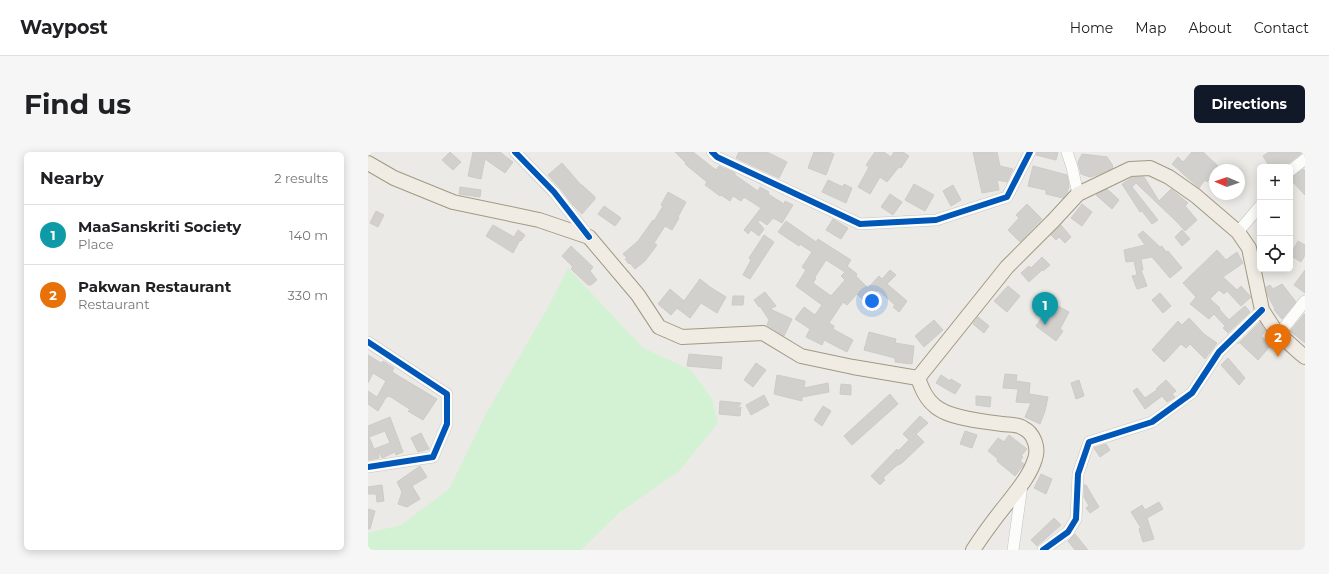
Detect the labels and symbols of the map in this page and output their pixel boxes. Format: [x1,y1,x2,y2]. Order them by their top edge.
north arrow [1209,164,1245,200]
your location [862,291,882,311]
pin: 1 [1032,292,1058,325]
pin: 2 [1265,324,1291,357]

